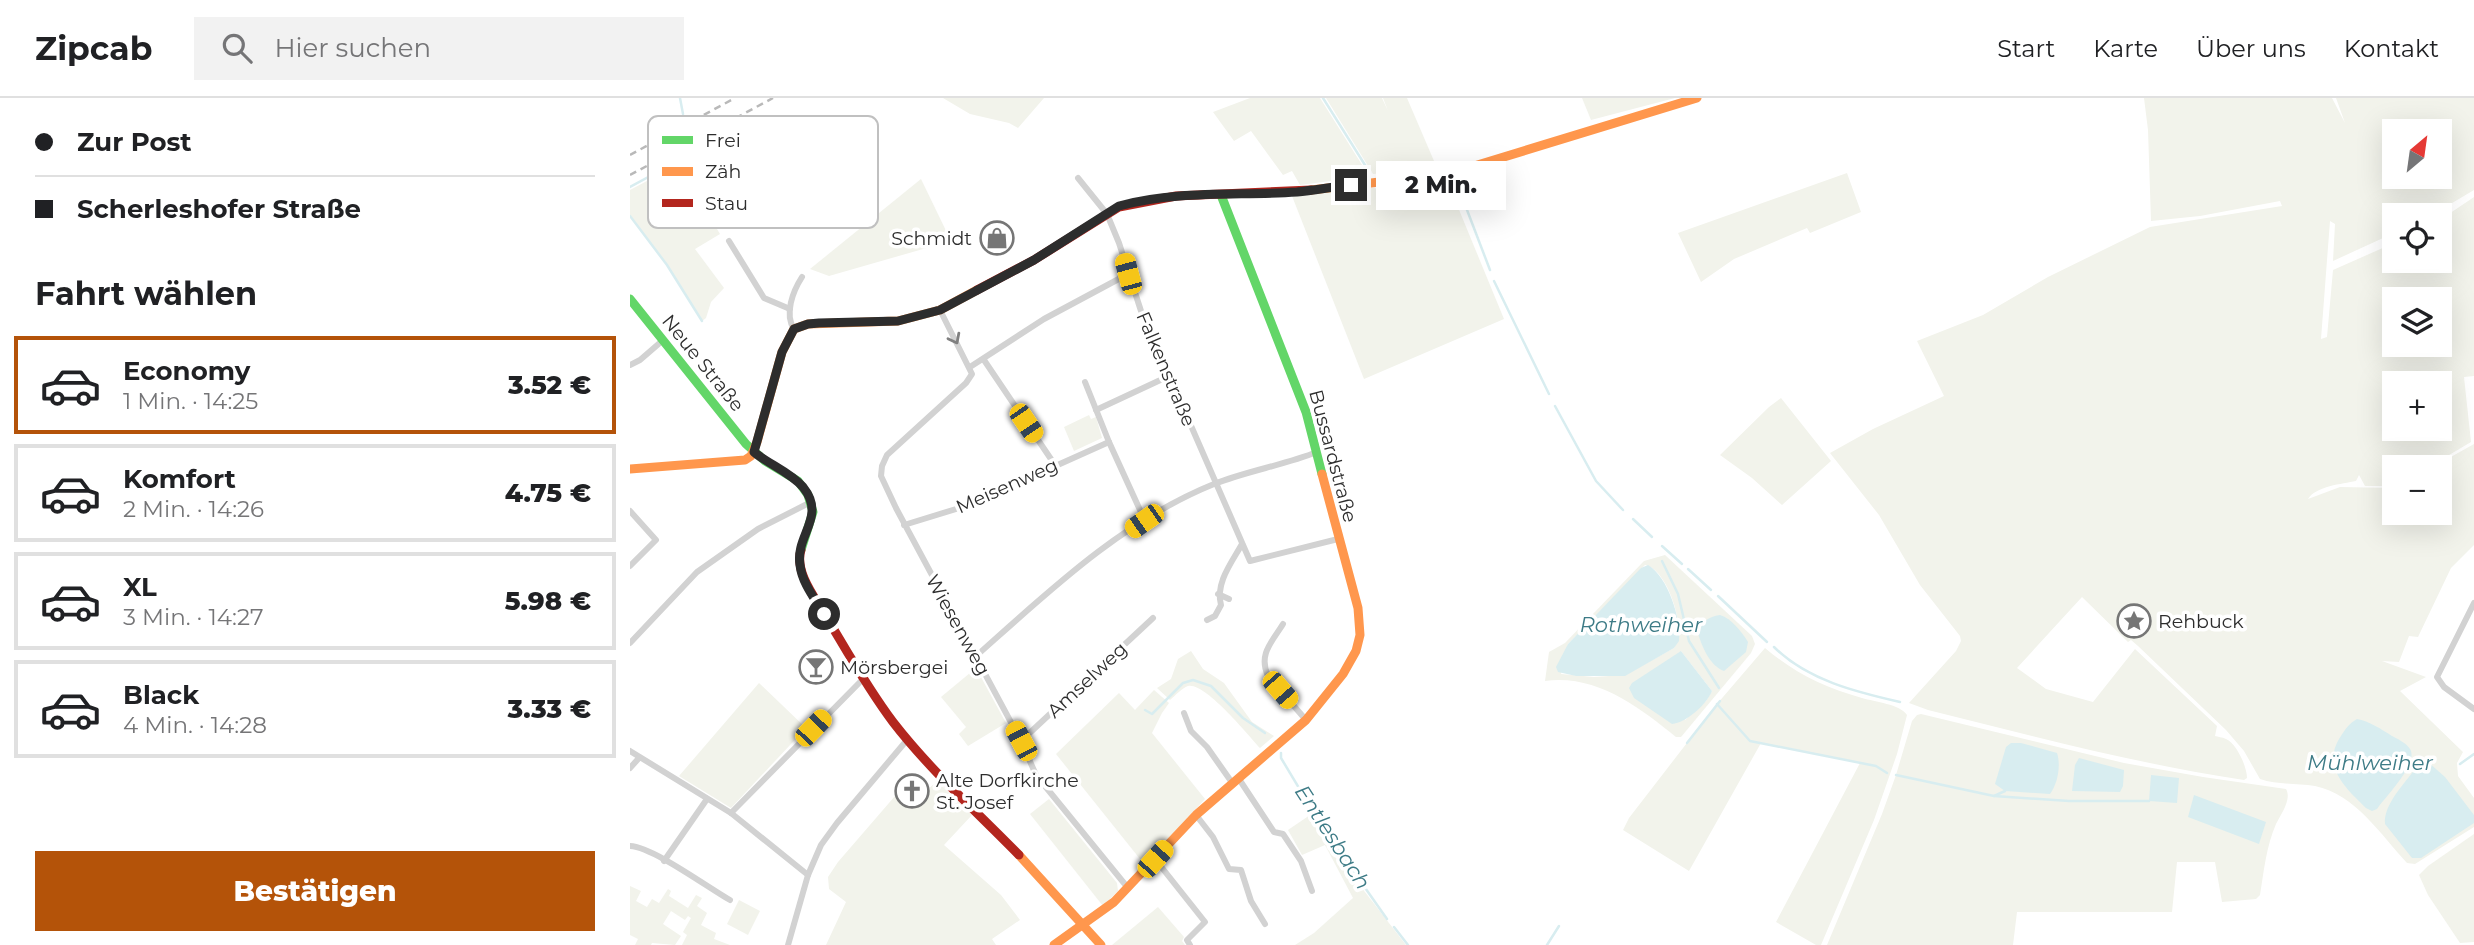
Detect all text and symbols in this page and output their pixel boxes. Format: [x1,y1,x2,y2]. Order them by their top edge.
search box [194,17,684,80]
text: Zipcab [35,28,152,68]
icon: search [218,29,256,67]
text: Hier suchen [274,32,431,64]
text: Start [1997,34,2055,63]
text: Karte [2093,34,2158,63]
text: Über uns [2196,34,2306,63]
text: Kontakt [2344,34,2439,63]
legend [648,116,878,228]
north arrow [2382,119,2452,189]
map controls [2382,119,2452,525]
text: Zur Post [77,126,192,158]
text: Frei [705,129,741,152]
text: Zäh [705,160,741,183]
callout: 2 Min. [1376,160,1505,210]
route end [1335,169,1367,201]
text: 2 Min. [1405,171,1477,199]
text: Stau [705,192,748,215]
text: Scherleshofer Straße [77,193,361,225]
button: locate [2382,203,2452,273]
shop icon: Schmidt [978,219,1016,257]
place label: Schmidt [891,227,972,250]
car [1113,251,1144,297]
text: Fahrt wählen [35,274,257,313]
button: layers [2382,287,2452,357]
street label: Falkenstraße [1131,308,1201,430]
street label: Neue Straße [657,310,749,416]
one-way arrow [947,332,961,344]
icon: car [39,354,102,417]
text: Economy [123,355,250,387]
text: 3.52 € [508,369,591,401]
button: + [2382,371,2452,441]
text: 1 Min. · 14:25 [123,387,258,415]
street label: Bussardstraße [1304,387,1362,525]
car [1006,400,1047,446]
street label: Meisenweg [953,453,1061,519]
button: − [2382,455,2452,525]
icon: car [39,462,102,525]
text: Komfort [123,463,236,495]
text: 4.75 € [505,477,591,509]
text: 2 Min. · 14:26 [123,495,264,523]
car [1121,500,1168,542]
icon: car [39,570,102,633]
text: XL [123,571,157,603]
street label: Wiesenweg [921,571,995,679]
text: 5.98 € [505,585,591,617]
route start [808,598,840,630]
place icon: Rehbuck [2115,602,2153,640]
text: 3 Min. · 14:27 [123,603,264,631]
place label: Rehbuck [2158,610,2244,633]
water label: Rothweiher [1580,612,1703,637]
street label: Amselweg [1042,637,1132,723]
bar icon: Mörsbergei [797,648,835,686]
place label: Mörsbergei [840,656,948,679]
car [1259,667,1302,713]
icon: car [39,678,102,741]
text: Black [123,679,199,711]
text: 3.33 € [508,693,591,725]
car [791,706,836,750]
text: 4 Min. · 14:28 [123,711,267,739]
car [1002,718,1041,764]
water label: Mühlweiher [2307,750,2433,775]
place label: Alte Dorfkirche St. Josef [936,769,1079,814]
church icon: Alte Dorfkirche St. Josef [893,772,931,810]
water label: Entlesbach [1290,780,1376,894]
car [1134,836,1177,882]
button: Bestätigen [35,851,595,931]

